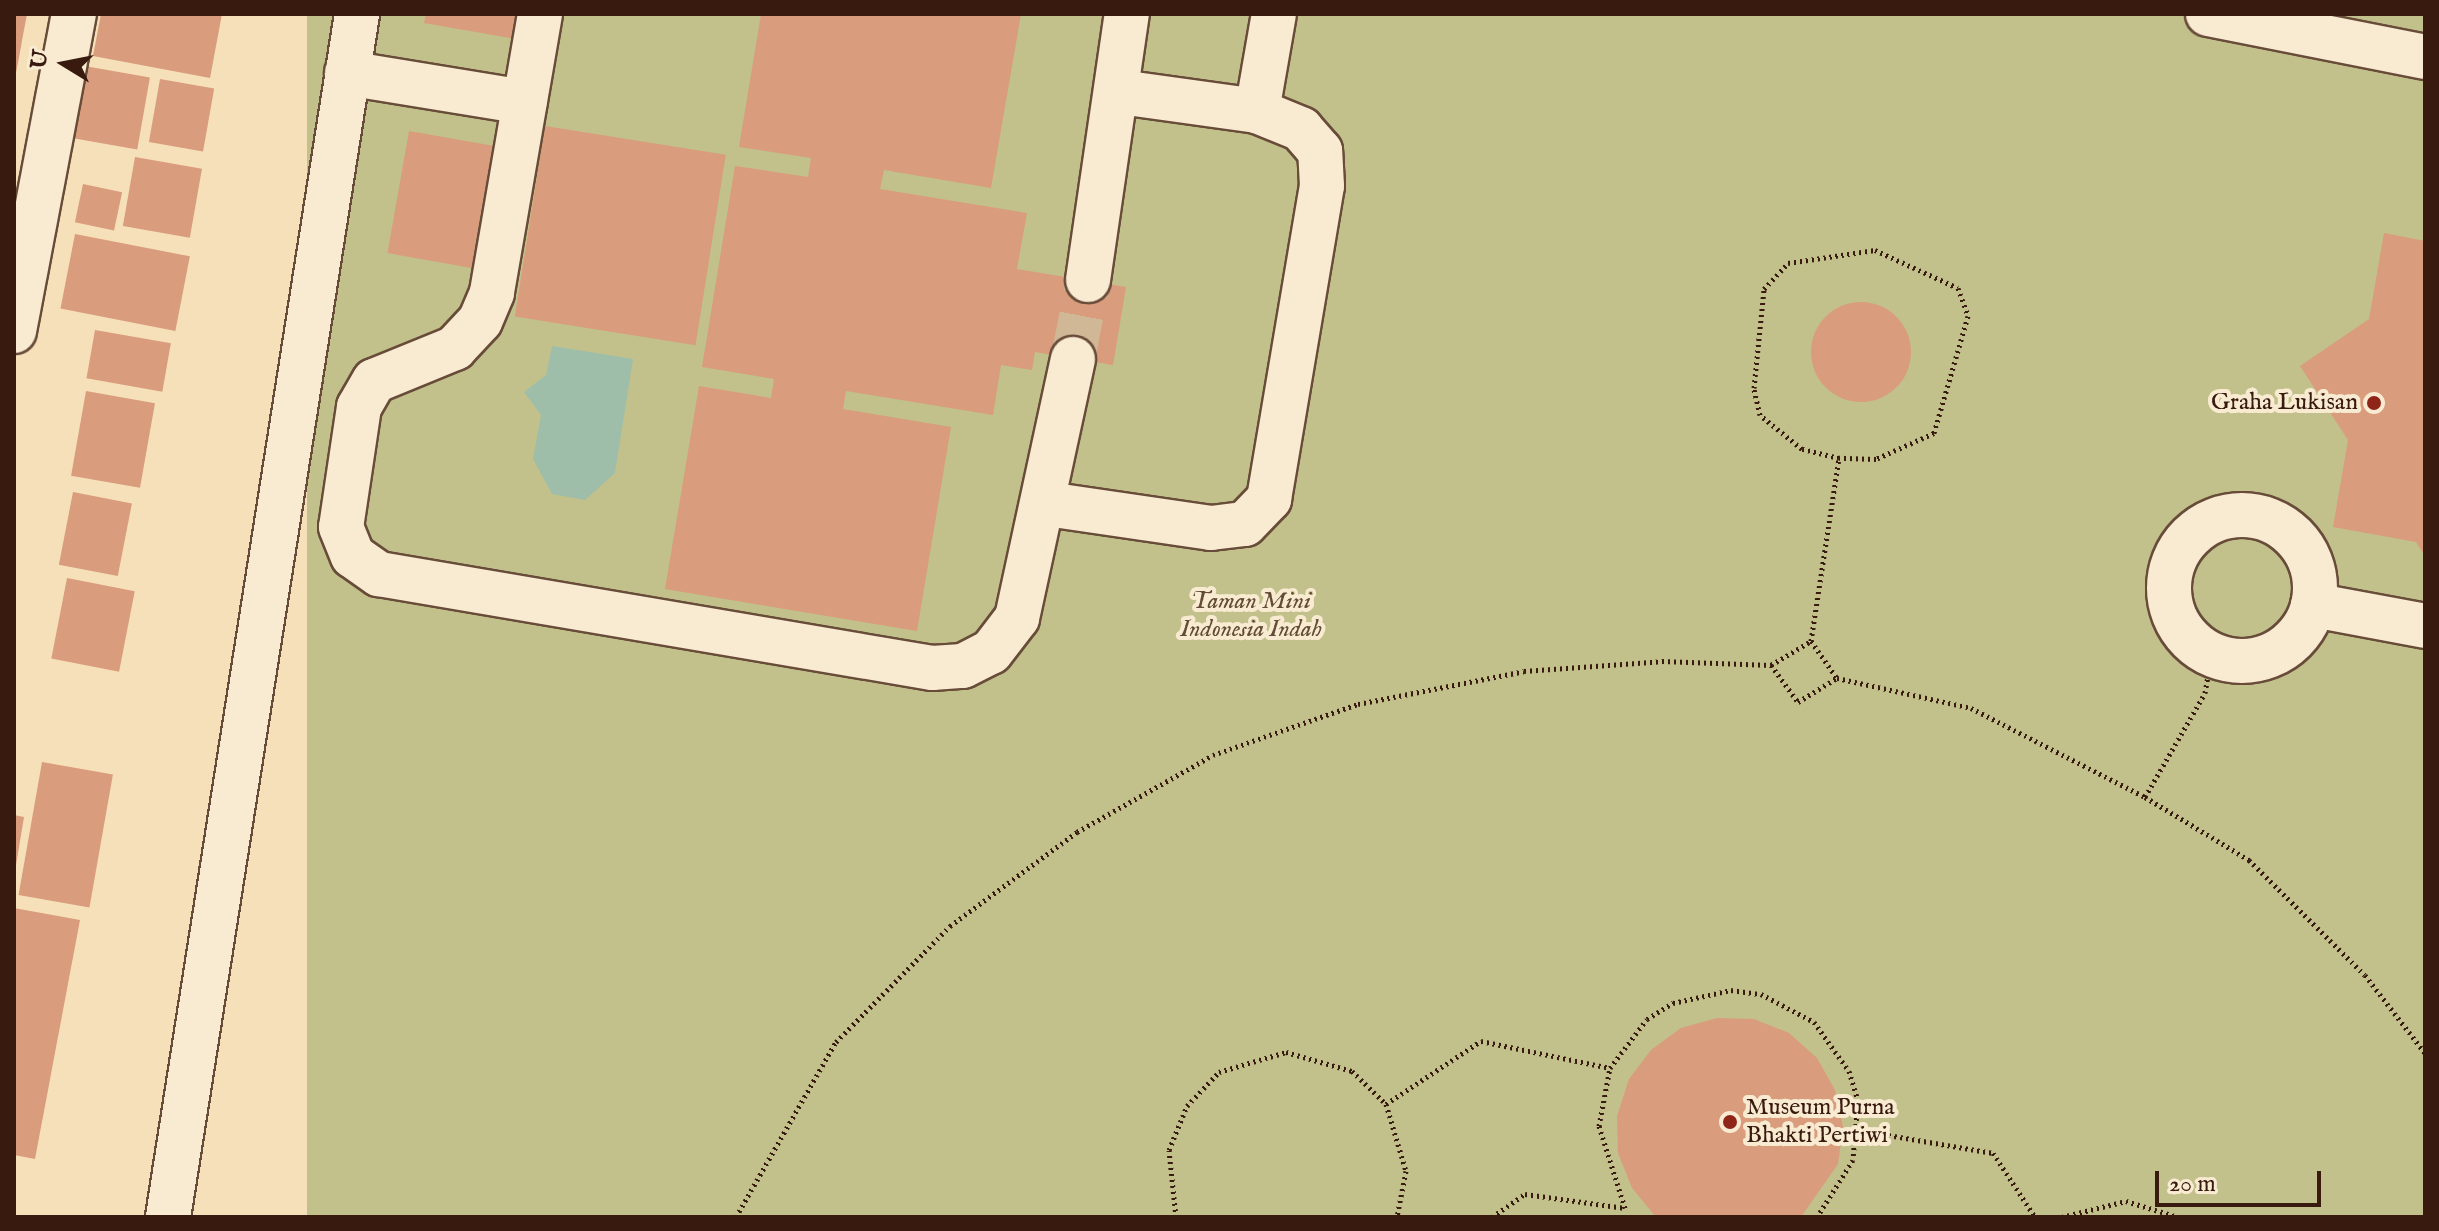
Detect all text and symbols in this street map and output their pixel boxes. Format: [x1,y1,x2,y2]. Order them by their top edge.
north arrow [24,24,104,104]
text: U [25,48,56,71]
place label: Graha Lukisan [2211,389,2358,417]
marker: Graha Lukisan [2365,394,2383,412]
park label: Taman Mini Indonesia Indah [1180,588,1322,644]
place label: Museum Purna Bhakti Pertiwi [1746,1094,1895,1150]
marker: Museum Purna Bhakti Pertiwi [1721,1113,1739,1131]
scale bar [2159,1155,2325,1205]
text: 20 m [2169,1169,2216,1200]

